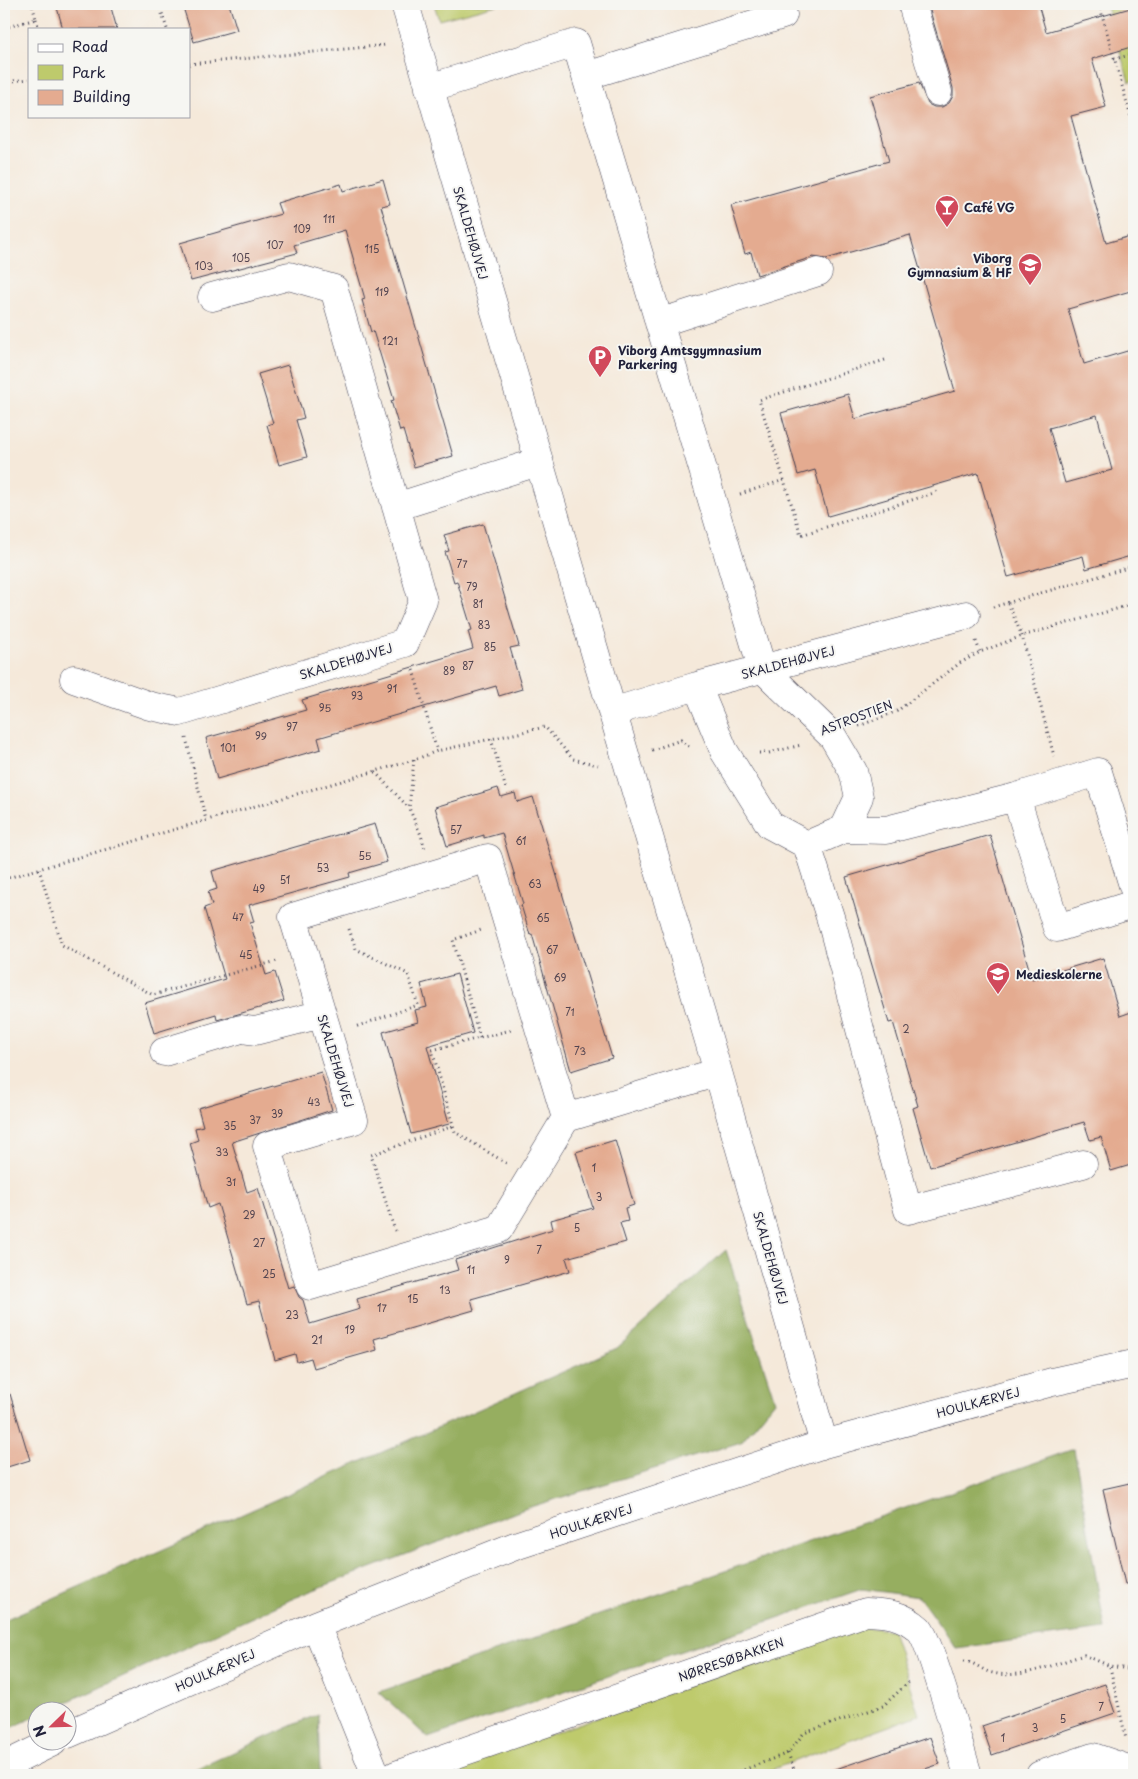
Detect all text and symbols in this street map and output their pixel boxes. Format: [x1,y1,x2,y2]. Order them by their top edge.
legend [28,28,190,118]
text: Road [72,34,108,57]
text: Park [72,60,106,83]
text: Building [72,84,131,107]
street label: SKALDEHØJVEJ [449,184,493,282]
bar icon: Café VG [934,194,960,228]
place label: Café VG [964,198,1015,216]
house number: 111 [323,211,335,226]
house number: 109 [293,221,311,236]
house number: 107 [266,237,284,252]
house number: 115 [365,241,379,256]
place label: Viborg Gymnasium & HF [907,249,1012,281]
house number: 105 [232,250,250,265]
school or university icon: Viborg Gymnasium & HF [1017,252,1043,286]
house number: 103 [195,258,213,273]
house number: 119 [375,284,389,299]
house number: 121 [382,333,398,348]
place label: Viborg Amtsgymnasium Parkering [618,341,762,373]
parking icon: Viborg Amtsgymnasium Parkering [587,344,613,378]
house number: 77 [456,556,468,571]
house number: 79 [466,579,478,594]
house number: 81 [473,596,483,611]
house number: 83 [478,617,490,632]
street label: SKALDEHØJVEJ [297,638,395,684]
house number: 85 [484,639,496,654]
street label: SKALDEHØJVEJ [739,641,837,683]
house number: 87 [462,658,474,673]
house number: 89 [443,663,455,678]
house number: 91 [387,681,397,696]
house number: 93 [351,688,363,703]
street label: ASTROSTIEN [817,695,895,739]
house number: 95 [319,700,331,715]
house number: 97 [286,719,298,734]
house number: 99 [255,728,267,743]
house number: 101 [220,740,236,755]
house number: 57 [450,822,462,837]
house number: 61 [515,833,527,848]
house number: 55 [359,848,372,863]
house number: 53 [317,860,329,875]
house number: 51 [280,872,290,887]
house number: 63 [528,876,542,891]
house number: 49 [253,881,265,896]
house number: 47 [232,909,245,924]
house number: 65 [536,910,550,925]
house number: 67 [546,942,558,957]
house number: 45 [240,947,252,962]
school or university icon: Medieskolerne [985,961,1011,995]
place label: Medieskolerne [1016,965,1103,983]
house number: 69 [554,970,566,985]
house number: 71 [565,1004,575,1019]
street label: SKALDEHØJVEJ [313,1012,359,1110]
house number: 2 [902,1021,910,1036]
house number: 73 [574,1043,586,1058]
house number: 43 [308,1094,321,1109]
house number: 39 [271,1106,283,1121]
house number: 37 [249,1112,262,1127]
house number: 35 [224,1118,236,1133]
house number: 33 [215,1144,229,1159]
house number: 1 [592,1160,596,1175]
house number: 31 [226,1174,236,1189]
house number: 3 [596,1189,602,1204]
house number: 29 [243,1207,256,1222]
street label: SKALDEHØJVEJ [749,1209,793,1307]
house number: 5 [574,1220,580,1235]
house number: 27 [253,1235,266,1250]
house number: 7 [536,1242,542,1257]
house number: 9 [504,1252,510,1267]
house number: 11 [467,1262,475,1277]
house number: 25 [262,1266,276,1281]
house number: 13 [439,1282,451,1297]
house number: 15 [408,1291,418,1306]
house number: 17 [377,1300,388,1315]
house number: 23 [285,1307,299,1322]
house number: 19 [345,1322,355,1337]
house number: 21 [311,1332,323,1347]
street label: HOULKÆRVEJ [934,1382,1022,1422]
street label: HOULKÆRVEJ [547,1499,635,1543]
street label: NØRRESØBAKKEN [676,1632,786,1686]
street label: HOULKÆRVEJ [172,1644,258,1696]
house number: 7 [1098,1699,1104,1714]
north arrow [28,1702,78,1752]
house number: 5 [1060,1711,1066,1726]
house number: 3 [1032,1720,1038,1735]
text: N [28,1722,51,1740]
house number: 1 [1001,1730,1005,1745]

